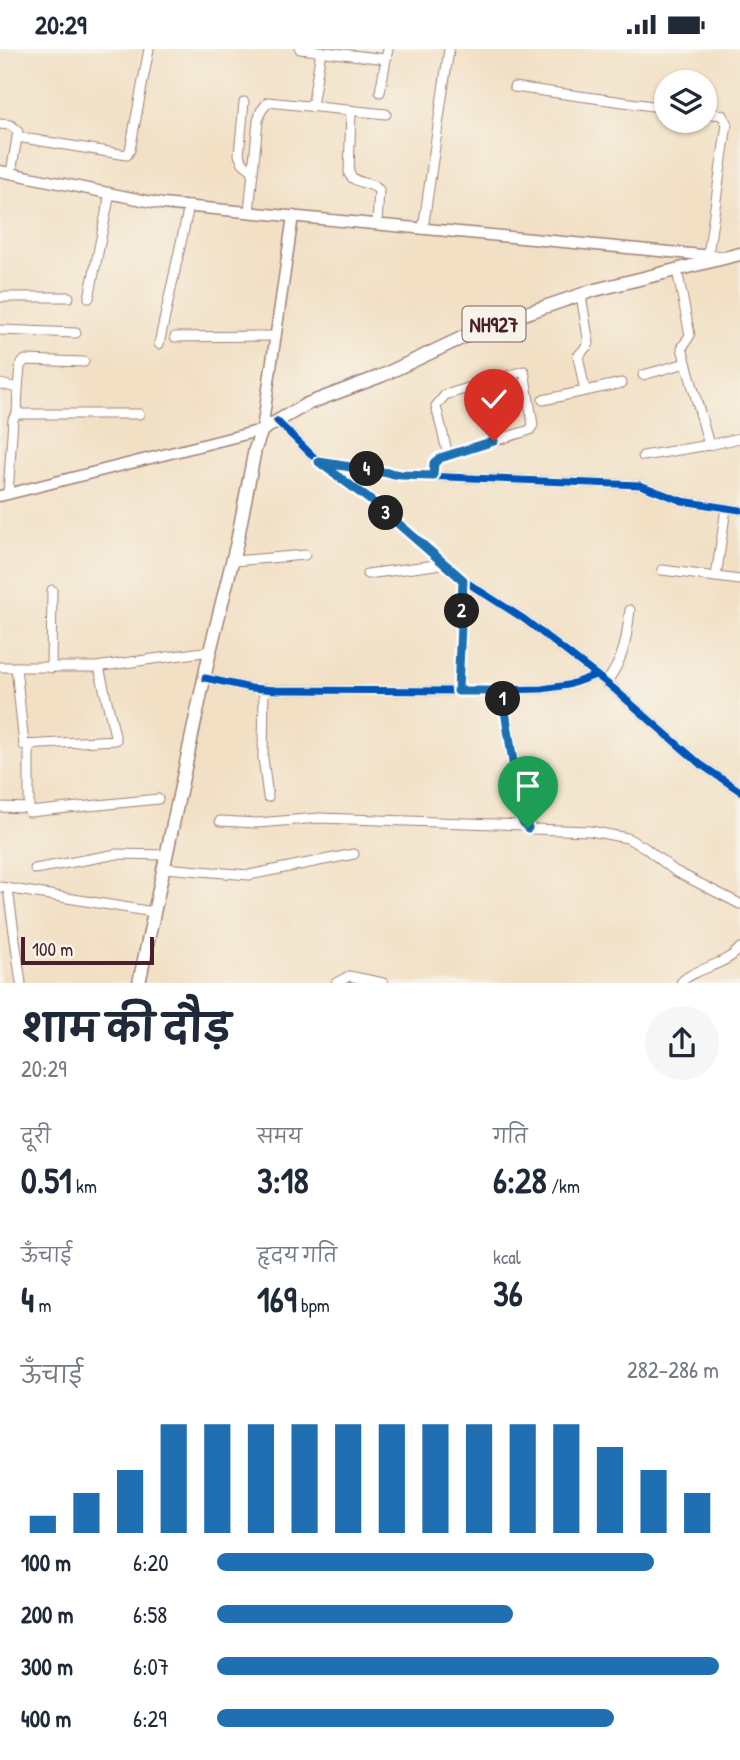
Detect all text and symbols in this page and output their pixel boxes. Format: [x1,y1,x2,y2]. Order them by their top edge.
text: 20:29 [35,7,87,42]
map controls [654,70,717,133]
button: layers [654,70,717,133]
road number: NH927 [462,307,526,341]
pin [464,369,524,441]
icon: check [475,380,513,418]
pin: 4 [350,451,384,487]
text: 4 [363,455,370,481]
pin: 3 [368,496,404,531]
text: 3 [381,499,390,525]
pin: 2 [444,593,480,629]
text: 2 [457,597,466,623]
pin: 1 [486,681,520,717]
text: 1 [499,685,506,711]
pin [498,756,558,828]
icon: arrive [509,767,547,805]
scale bar [21,934,154,966]
text: 100 m [32,936,73,962]
text: शाम की दौड़ [21,1001,231,1053]
button: share [645,1006,719,1080]
text: 20:29 [21,1053,67,1084]
text: दूरी [21,1123,51,1149]
text: समय [257,1123,302,1149]
text: गति [493,1123,528,1149]
text: 0.51 [21,1157,72,1204]
text: 3:18 [257,1157,309,1204]
text: 6:28 [493,1157,547,1204]
text: km [72,1173,97,1199]
text: /km [547,1173,580,1199]
text: ऊँचाई [21,1242,72,1268]
text: हृदय गति [257,1242,337,1268]
text: kcal [493,1244,521,1270]
text: 36 [493,1270,523,1317]
text: 4 [21,1276,34,1323]
text: 169 [257,1276,297,1323]
text: m [34,1292,51,1318]
text: bpm [297,1292,330,1318]
text: 282–286 m [627,1354,719,1385]
text: ऊँचाई [21,1359,83,1390]
text: 100 m [21,1547,71,1578]
text: 6:20 [133,1547,169,1578]
text: 200 m [21,1599,73,1630]
text: 6:58 [133,1599,167,1630]
text: 300 m [21,1651,73,1682]
text: 6:07 [133,1651,169,1682]
text: 400 m [21,1703,71,1734]
text: 6:29 [133,1703,167,1734]

